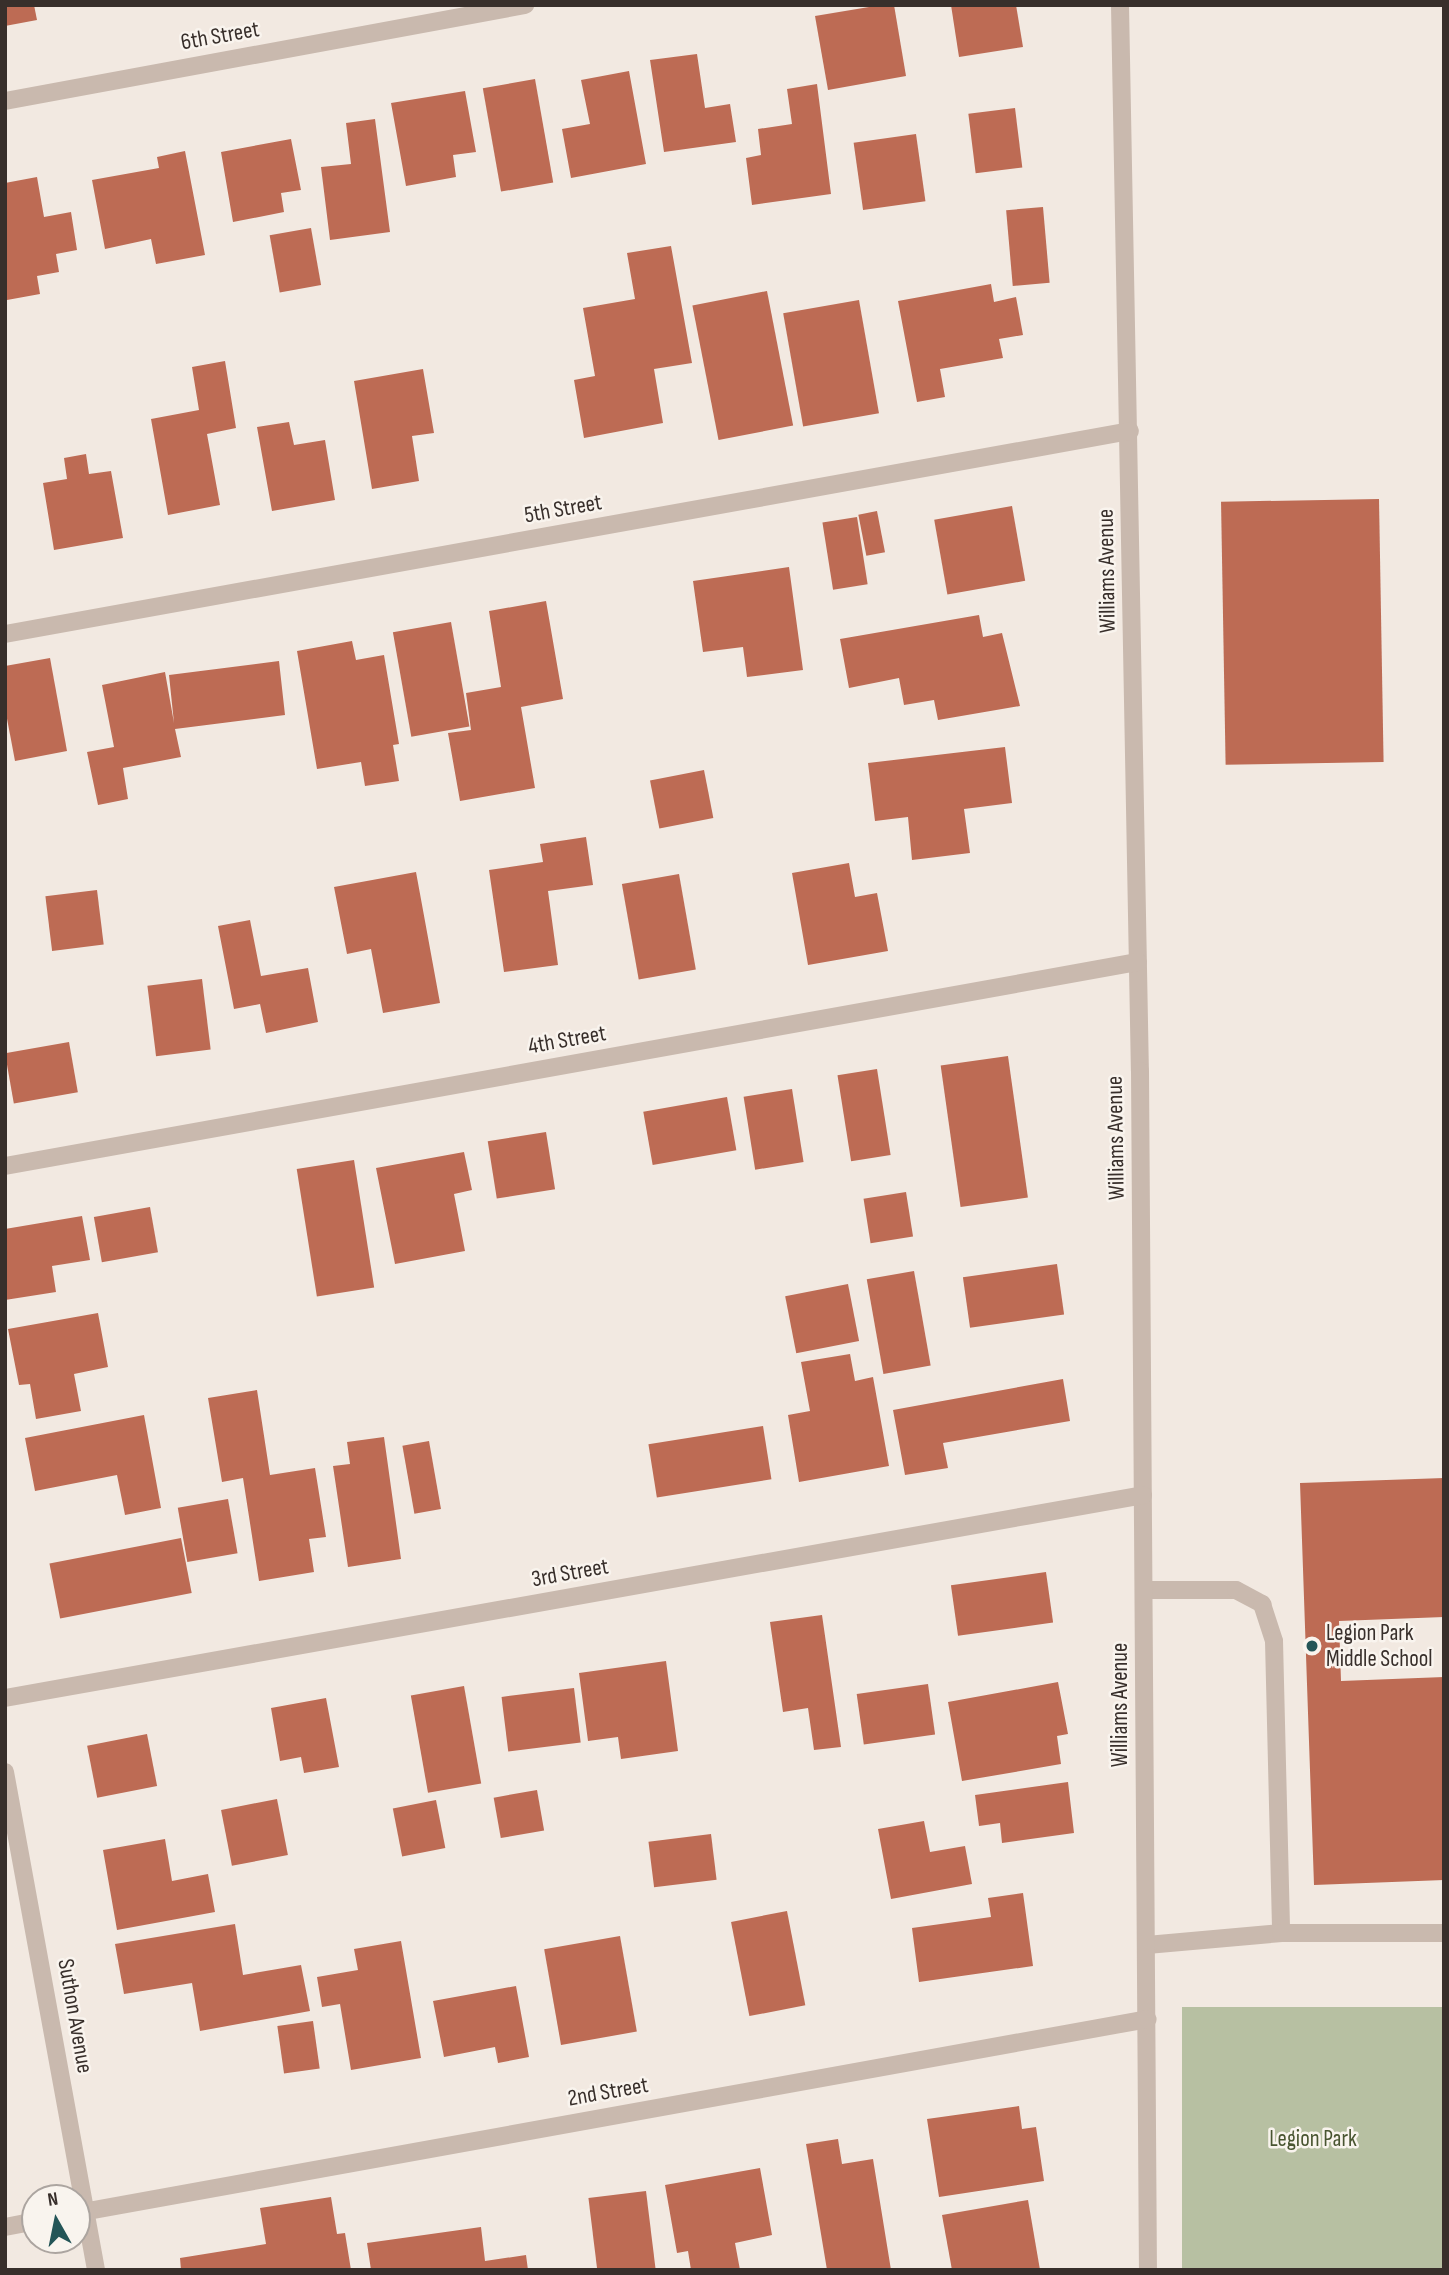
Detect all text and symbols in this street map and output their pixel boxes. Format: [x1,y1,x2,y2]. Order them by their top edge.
street label: 6th Street [179,16,261,56]
street label: 5th Street [522,489,604,529]
street label: Williams Avenue [1092,509,1122,633]
street label: 4th Street [526,1020,608,1060]
street label: Williams Avenue [1101,1076,1131,1200]
street label: 3rd Street [529,1553,611,1593]
place label: Legion Park Middle School [1326,1619,1433,1673]
marker: Legion Park Middle School [1304,1638,1320,1654]
street label: Williams Avenue [1106,1643,1134,1767]
street label: Suthon Avenue [51,1957,99,2075]
street label: 2nd Street [566,2071,650,2113]
park label: Legion Park [1269,2125,1357,2153]
north arrow [21,2184,91,2254]
text: N [46,2188,60,2212]

